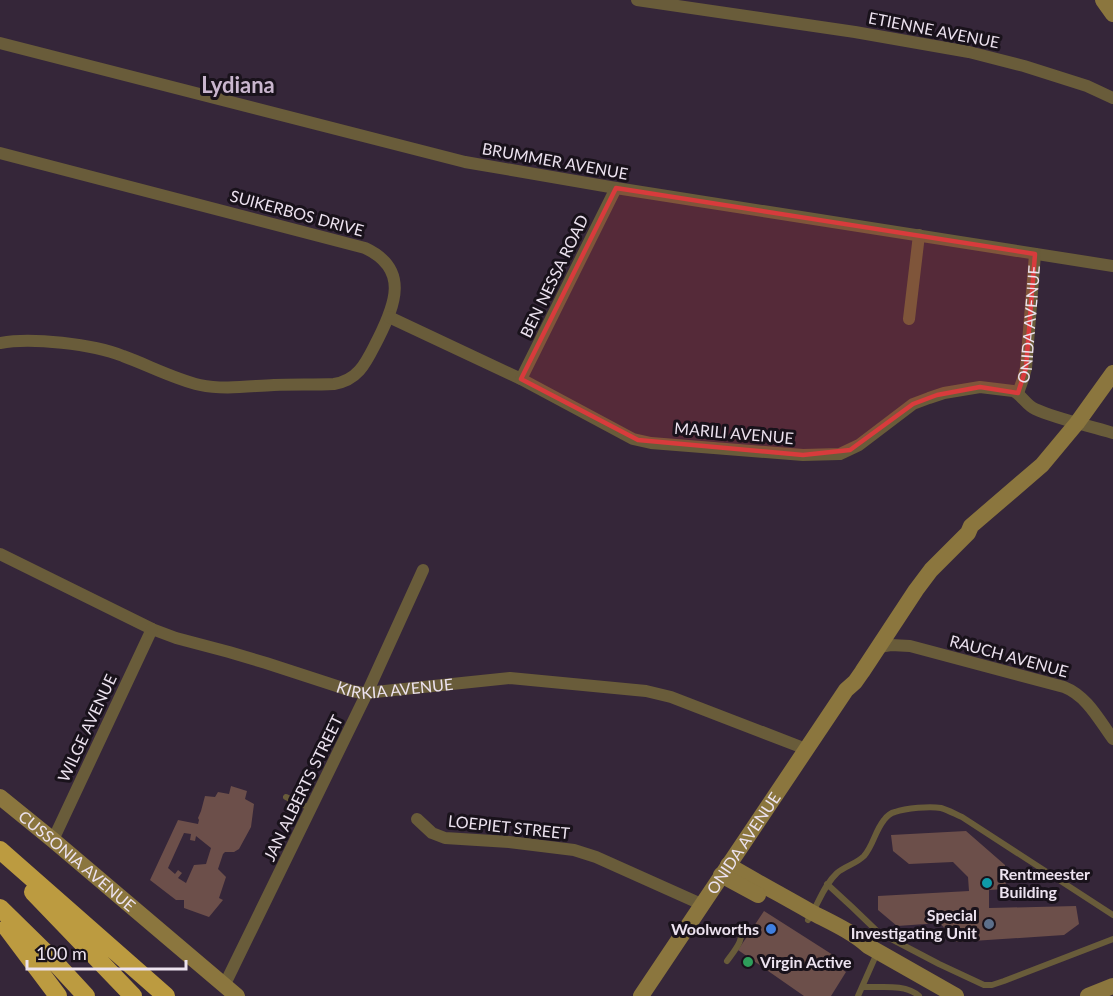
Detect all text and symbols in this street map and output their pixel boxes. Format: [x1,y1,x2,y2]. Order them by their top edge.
street label: ETIENNE AVENUE [867,8,1001,52]
district label: Lydiana [201,71,275,98]
street label: BRUMMER AVENUE [481,138,630,183]
street label: SUIKERBOS DRIVE [228,186,366,239]
street label: BEN NESSA ROAD [516,211,592,340]
street label: ONIDA AVENUE [1012,265,1043,385]
street label: MARILI AVENUE [674,418,795,447]
street label: RAUCH AVENUE [948,631,1071,680]
street label: WILGE AVENUE [53,671,120,785]
street label: KIRKIA AVENUE [334,674,454,702]
street label: JAN ALBERTS STREET [259,711,346,864]
street label: ONIDA AVENUE [702,788,784,897]
street label: CUSSONIA AVENUE [15,806,140,915]
street label: LOEPIET STREET [447,811,571,842]
place label: Rentmeester Building [999,864,1090,901]
marker: Rentmeester Building [980,876,994,890]
place label: Special Investigating Unit [851,905,977,942]
marker: Special Investigating Unit [982,917,996,931]
place label: Woolworths [671,919,759,938]
marker: Woolworths [764,922,778,936]
scale bar [27,933,186,971]
text: 100 m [36,942,87,964]
place label: Virgin Active [759,952,852,971]
marker: Virgin Active [741,955,755,969]

